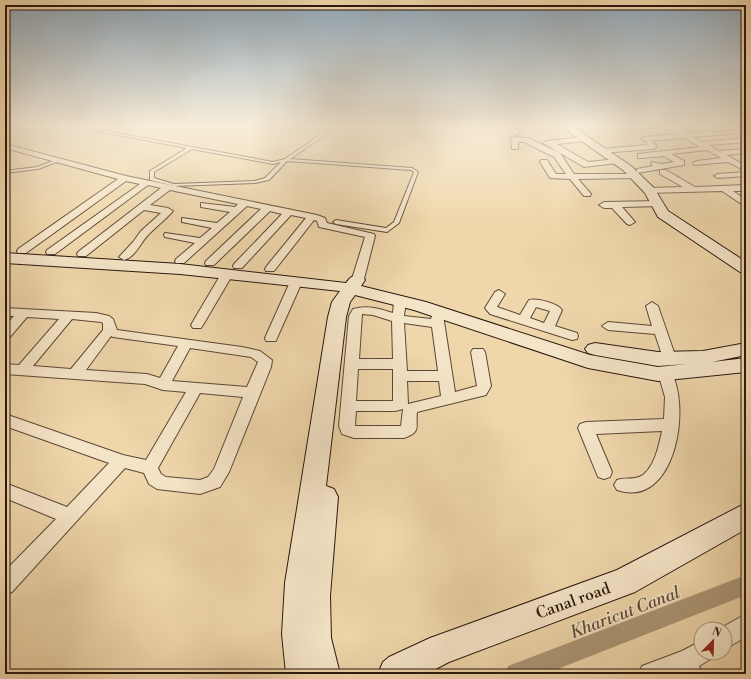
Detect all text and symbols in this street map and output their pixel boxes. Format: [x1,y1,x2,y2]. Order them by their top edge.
street label: Canal road [533,578,613,624]
water label: Kharicut Canal [567,582,684,644]
north arrow [693,621,733,661]
text: N [710,625,724,641]

